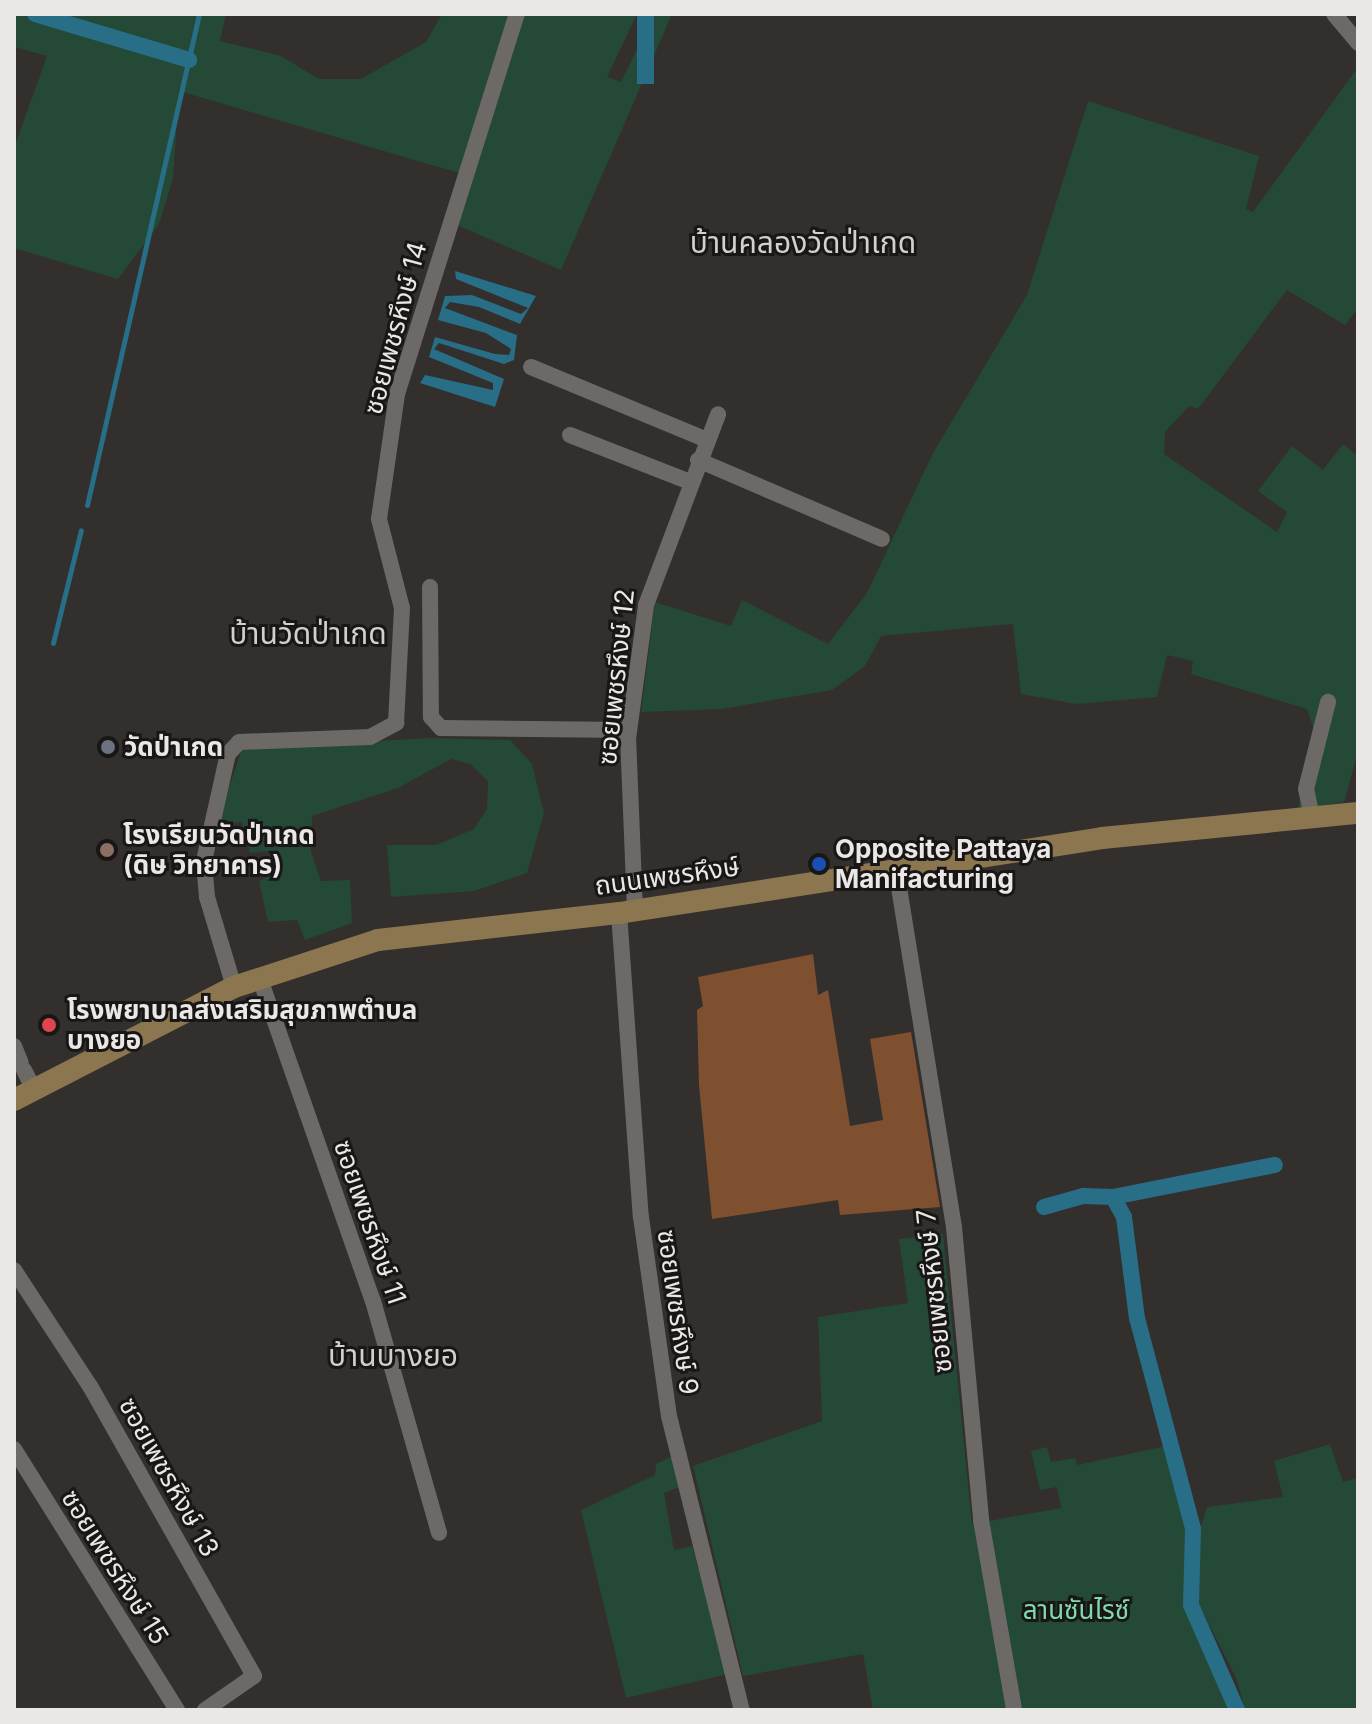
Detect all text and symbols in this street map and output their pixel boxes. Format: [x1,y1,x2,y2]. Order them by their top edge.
district label: บ้านคลองวัดป่าเกด [690,224,916,260]
street label: ซอยเพชรหึงษ์ 14 [357,238,433,418]
street label: ซอยเพชรหึงษ์ 12 [591,588,641,766]
district label: บ้านวัดป่าเกด [229,615,387,651]
place label: วัดป่าเกด [124,731,223,763]
marker: วัดป่าเกด [99,738,117,756]
place label: โรงเรียนวัดป่าเกด (ดิษ วิทยาคาร) [123,819,315,880]
place label: Opposite Pattaya Manifacturing [835,833,1051,894]
marker: โรงเรียนวัดป่าเกด (ดิษ วิทยาคาร) [98,841,116,859]
street label: ถนนเพชรหึงษ์ [593,850,741,902]
marker: Opposite Pattaya Manifacturing [810,855,828,873]
place label: โรงพยาบาลส่งเสริมสุขภาพตำบล บางยอ [67,994,417,1056]
marker: โรงพยาบาลส่งเสริมสุขภาพตำบล บางยอ [38,1014,60,1036]
street label: ซอยเพชรหึงษ์ 11 [327,1136,413,1308]
street label: ซอยเพชรหึงษ์ 7 [910,1207,958,1375]
street label: ซอยเพชรหึงษ์ 9 [651,1227,705,1397]
district label: บ้านบางยอ [328,1337,458,1373]
street label: ซอยเพชรหึงษ์ 13 [112,1392,226,1562]
street label: ซอยเพชรหึงษ์ 15 [55,1484,175,1650]
park label: ลานซันไรซ์ [1023,1594,1129,1626]

